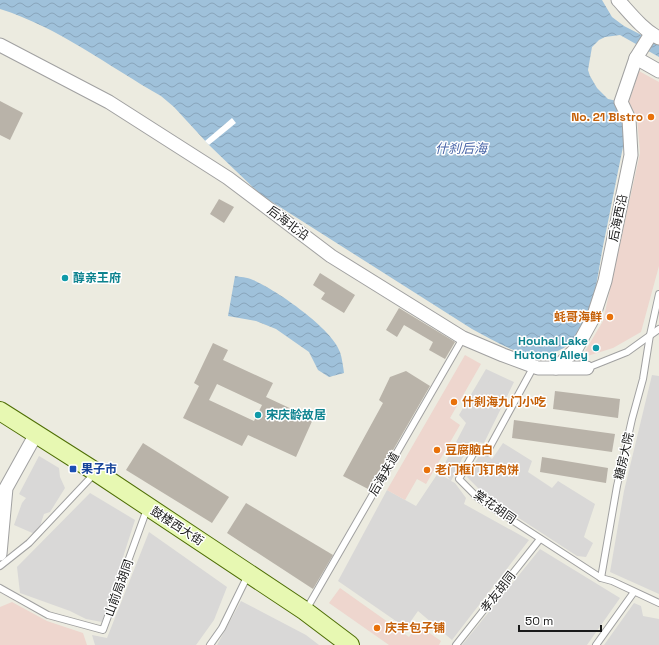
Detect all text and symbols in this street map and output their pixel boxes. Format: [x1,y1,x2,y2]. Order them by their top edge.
place label: No. 21 Bistro [571,109,643,125]
marker: No. 21 Bistro [646,112,656,122]
water label: 什刹后海 [435,140,489,157]
street label: 后海西沿 [605,193,631,243]
street label: 后海北沿 [264,202,312,244]
place label: 醇亲王府 [73,270,121,286]
marker: 醇亲王府 [60,273,70,283]
place label: 蚝哥海鲜 [554,309,602,325]
marker: 蚝哥海鲜 [605,312,615,322]
place label: Houhai Lake Hutong Alley [514,333,588,363]
marker: Houhai Lake Hutong Alley [591,343,601,353]
place label: 什刹海九门小吃 [462,394,546,410]
marker: 什刹海九门小吃 [449,397,459,407]
place label: 宋庆龄故居 [266,407,326,423]
marker: 宋庆龄故居 [253,410,263,420]
street label: 糖房大院 [611,431,637,481]
place label: 豆腐脑白 [445,442,493,458]
marker: 豆腐脑白 [432,445,442,455]
street label: 后海夹道 [365,449,403,499]
place label: 果子市 [81,461,117,477]
place label: 老门框门钉肉饼 [435,462,519,478]
marker: 果子市 [68,464,78,474]
marker: 老门框门钉肉饼 [422,465,432,475]
street label: 棠花胡同 [471,487,519,527]
street label: 鼓楼西大街 [147,503,207,549]
street label: 山前局胡同 [101,557,137,619]
street label: 孝友胡同 [477,568,519,616]
scale bar [519,607,601,633]
text: 50 m [525,613,553,629]
place label: 庆丰包子铺 [385,620,445,636]
marker: 庆丰包子铺 [372,623,382,633]

